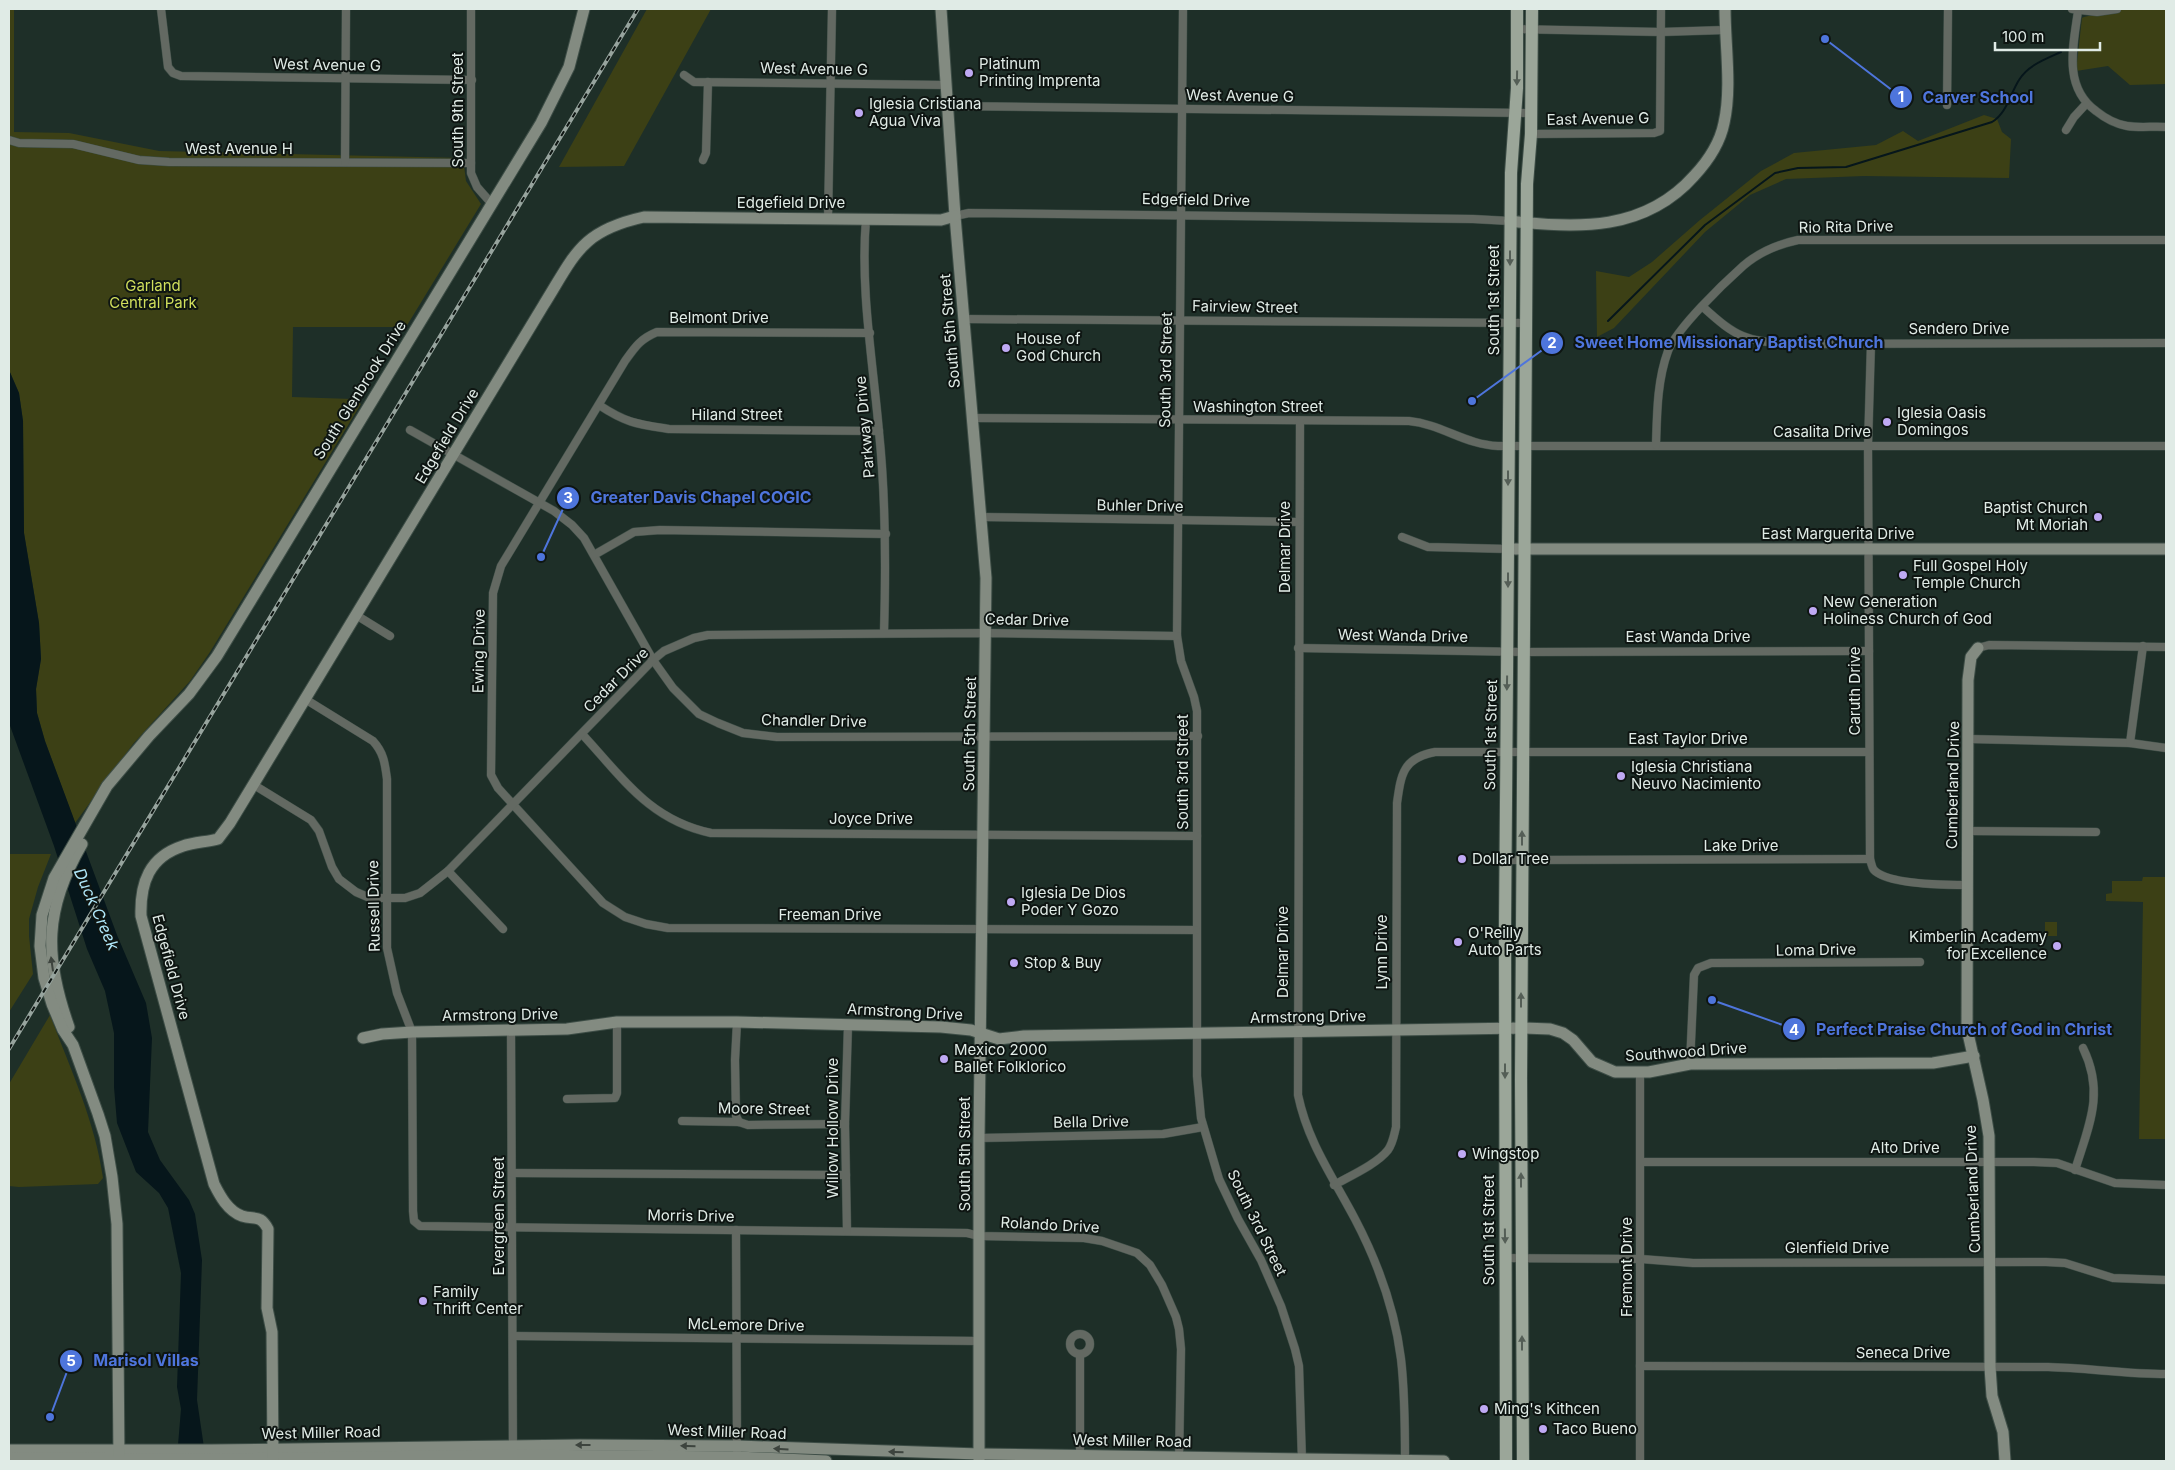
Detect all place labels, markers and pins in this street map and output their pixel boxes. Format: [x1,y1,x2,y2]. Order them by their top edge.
place label: Platinum Printing Imprenta [979,54,1101,90]
marker: Platinum Printing Imprenta [963,67,975,79]
callout: Carver School [1888,82,2044,113]
place label: Iglesia Cristiana Agua Viva [869,94,981,130]
marker: Iglesia Cristiana Agua Viva [853,107,865,119]
callout: Sweet Home Missionary Baptist Church [1539,327,1893,358]
place label: House of God Church [1016,329,1101,365]
marker: House of God Church [1000,342,1012,354]
place label: Iglesia Oasis Domingos [1897,403,1986,439]
marker: Iglesia Oasis Domingos [1881,416,1893,428]
callout: Greater Davis Chapel COGIC [556,482,822,513]
place label: Baptist Church Mt Moriah [1983,498,2088,534]
marker: Baptist Church Mt Moriah [2092,511,2104,523]
place label: Full Gospel Holy Temple Church [1913,556,2028,592]
marker: Full Gospel Holy Temple Church [1897,569,1909,581]
place label: New Generation Holiness Church of God [1823,592,1992,628]
marker: New Generation Holiness Church of God [1807,605,1819,617]
place label: Iglesia Christiana Neuvo Nacimiento [1631,757,1761,793]
marker: Iglesia Christiana Neuvo Nacimiento [1615,770,1627,782]
place label: Dollar Tree [1472,849,1549,868]
marker: Dollar Tree [1456,853,1468,865]
place label: Iglesia De Dios Poder Y Gozo [1021,883,1126,919]
marker: Iglesia De Dios Poder Y Gozo [1005,896,1017,908]
place label: O'Reilly Auto Parts [1468,923,1542,959]
place label: Kimberlin Academy for Excellence [1909,927,2048,963]
marker: O'Reilly Auto Parts [1452,936,1464,948]
marker: Kimberlin Academy for Excellence [2051,940,2063,952]
place label: Stop & Buy [1024,953,1102,972]
marker: Stop & Buy [1008,957,1020,969]
callout: Perfect Praise Church of God in Christ [1781,1014,2122,1045]
place label: Mexico 2000 Ballet Folklorico [954,1040,1066,1076]
marker: Mexico 2000 Ballet Folklorico [938,1053,950,1065]
place label: Wingstop [1472,1144,1539,1163]
marker: Wingstop [1456,1148,1468,1160]
place label: Family Thrift Center [433,1282,523,1318]
marker: Family Thrift Center [417,1295,429,1307]
callout: Marisol Villas [58,1345,209,1376]
place label: Ming's Kithcen [1494,1399,1600,1418]
marker: Ming's Kithcen [1478,1403,1490,1415]
place label: Taco Bueno [1553,1419,1637,1438]
marker: Taco Bueno [1537,1423,1549,1435]

